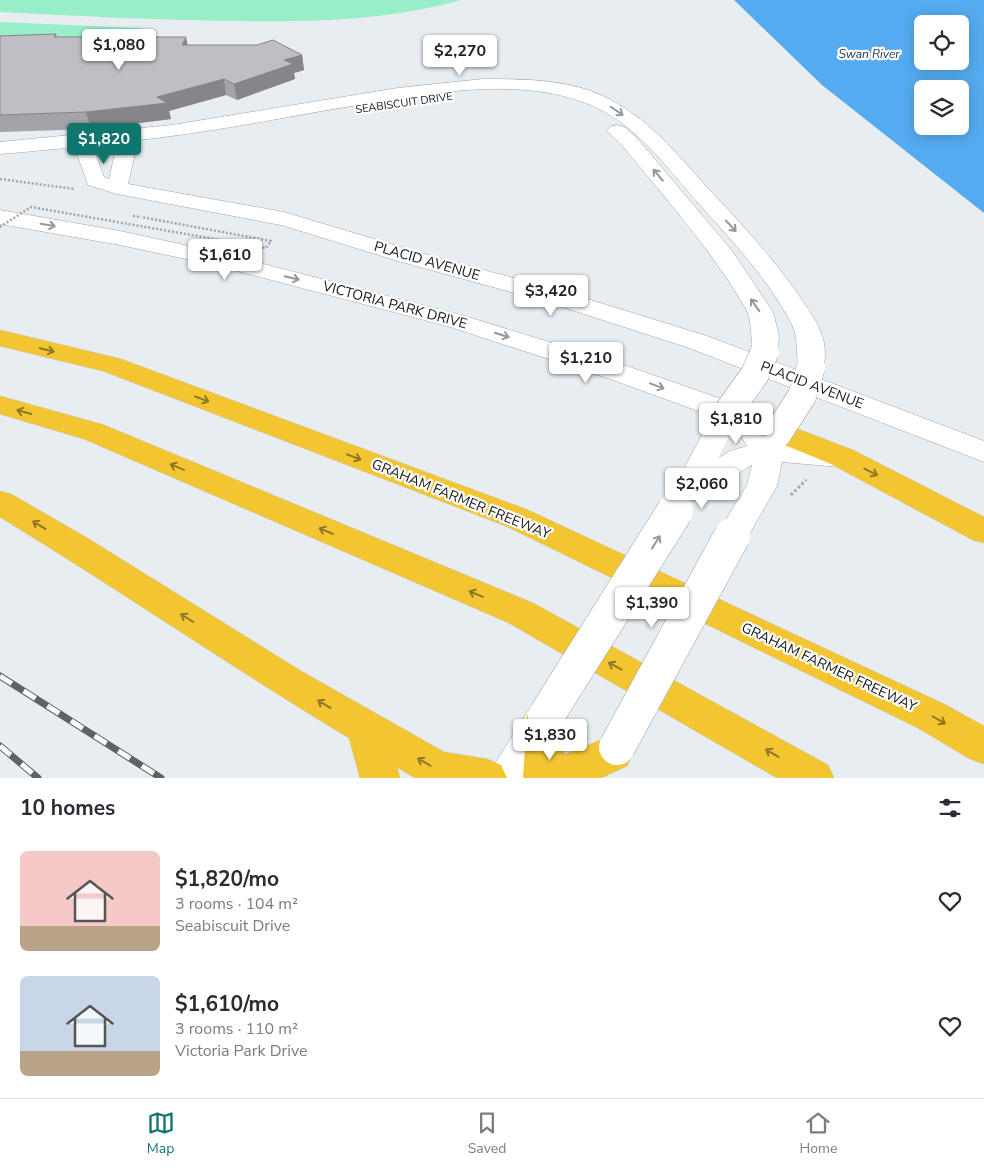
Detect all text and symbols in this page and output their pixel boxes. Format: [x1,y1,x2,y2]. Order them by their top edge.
map controls [914,15,969,135]
button: locate [914,15,969,70]
pin: $1,080 [78,28,160,71]
text: $1,080 [93,34,145,56]
pin: $2,270 [419,34,501,77]
text: $2,270 [434,40,486,62]
water label: Swan River [838,46,900,62]
button: layers [914,80,969,135]
street label: SEABISCUIT DRIVE [354,89,454,117]
one-way arrow [610,106,624,116]
pin: $1,820 [63,122,145,165]
text: $1,820 [78,128,130,150]
one-way arrow [652,168,663,181]
one-way arrow [725,220,737,232]
one-way arrow [40,221,56,230]
street label: PLACID AVENUE [372,237,482,285]
pin: $1,610 [184,238,266,281]
text: $1,610 [199,244,251,266]
one-way arrow [284,274,300,283]
pin: $3,420 [510,274,592,317]
street label: VICTORIA PARK DRIVE [320,276,469,333]
text: $3,420 [525,280,577,302]
one-way arrow [750,298,760,312]
one-way arrow [494,331,510,341]
pin: $1,210 [545,342,627,384]
one-way arrow [39,345,55,355]
text: $1,210 [560,347,612,369]
street label: PLACID AVENUE [758,357,866,413]
one-way arrow [648,382,664,391]
one-way arrow [194,395,209,404]
pin: $1,810 [695,402,777,445]
one-way arrow [17,407,33,416]
text: $1,810 [710,408,762,430]
one-way arrow [346,453,361,462]
street label: GRAHAM FARMER FREEWAY [369,454,554,544]
one-way arrow [170,462,185,471]
pin: $2,060 [661,468,743,510]
one-way arrow [863,468,878,477]
text: $2,060 [676,473,728,495]
one-way arrow [32,520,46,530]
one-way arrow [319,525,334,535]
one-way arrow [651,535,661,549]
pin: $1,390 [611,586,693,629]
one-way arrow [469,589,484,599]
text: $1,390 [626,592,678,614]
one-way arrow [180,612,194,622]
street label: GRAHAM FARMER FREEWAY [738,618,920,716]
one-way arrow [608,660,623,670]
one-way arrow [318,699,332,709]
one-way arrow [931,716,946,726]
pin: $1,830 [509,718,591,761]
text: $1,830 [524,724,576,746]
one-way arrow [766,748,780,758]
one-way arrow [417,757,431,767]
text: 10 homes [20,794,115,822]
icon: filters [936,794,964,822]
text: $1,820/mo [175,865,279,893]
icon: home [60,871,120,931]
icon: heart [936,887,964,915]
text: 3 rooms · 104 m² [175,893,298,915]
text: Seabiscuit Drive [175,915,290,937]
text: $1,610/mo [175,990,279,1018]
icon: home [60,996,120,1056]
icon: heart [936,1012,964,1040]
text: 3 rooms · 110 m² [175,1018,298,1040]
text: Victoria Park Drive [175,1040,308,1062]
tab: Map [147,1109,175,1158]
tab: Saved [468,1109,506,1158]
tab: Home [800,1109,837,1158]

